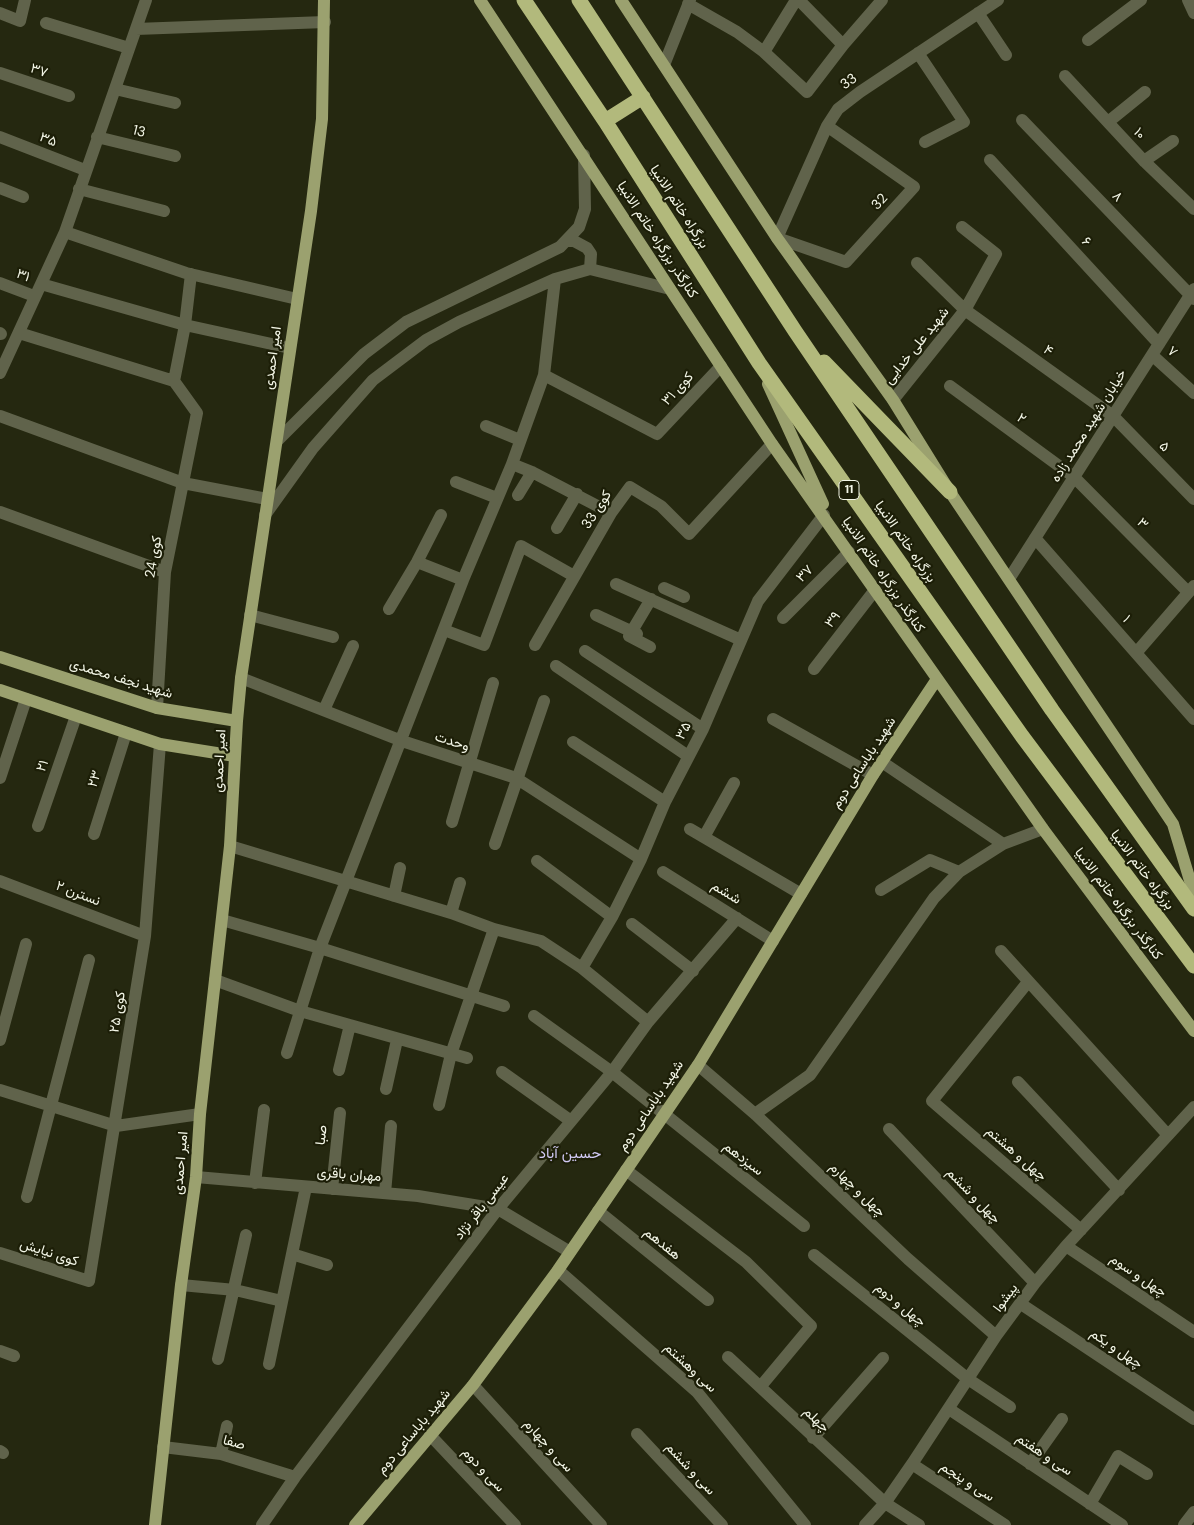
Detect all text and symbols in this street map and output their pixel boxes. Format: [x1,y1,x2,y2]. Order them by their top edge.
street label: ۳۷ [28,60,50,82]
street label: 33 [837,70,861,94]
street label: 13 [131,122,147,142]
street label: ۱۰ [1129,125,1149,143]
street label: ۳۵ [37,129,59,151]
street label: بزرگراه خاتم الانبیا [646,162,712,252]
street label: کنارگذر بزرگراه خاتم الانبیا [613,178,701,302]
street label: ۸ [1108,188,1126,206]
street label: 32 [868,190,892,214]
street label: ۶ [1078,234,1094,250]
street label: ۳۱ [14,266,32,286]
street label: شهید علی خدایی [881,304,953,388]
street label: امیر احمدی [260,325,286,391]
street label: ۴ [1040,342,1056,360]
street label: ۷ [1163,343,1181,361]
street label: خیابان شهید محمد زاده [1047,366,1131,486]
street label: کوی ۳۱ [658,369,698,409]
street label: ۲ [1013,410,1029,428]
street label: ۵ [1155,438,1173,456]
road number: 11 [839,480,859,500]
street label: کوی 33 [578,488,616,532]
street label: بزرگراه خاتم الانبیا [871,498,939,586]
street label: کنارگذر بزرگراه خاتم الانبیا [838,514,928,636]
street label: ۳ [1133,515,1151,533]
street label: کوی 24 [142,535,166,579]
street label: ۳۷ [793,562,817,586]
street label: ۳۹ [821,609,845,631]
street label: ۱ [1118,612,1134,626]
street label: شهید نجف محمدی [67,655,175,703]
street label: شهید باباساعی دوم [828,714,900,812]
street label: ۳۵ [673,719,695,743]
street label: امیر احمدی [210,729,230,793]
street label: وحدت [433,729,471,755]
street label: ۲۱ [33,758,53,774]
street label: ۲۳ [84,769,106,789]
street label: بزرگراه خاتم الانبیا [1106,827,1178,913]
street label: کنارگذر بزرگراه خاتم الانبیا [1070,845,1166,963]
street label: نسترن ۲ [53,878,103,910]
street label: ششم [708,878,744,908]
street label: کوی ۲۵ [106,990,130,1034]
street label: شهید باباساعی دوم [614,1057,688,1155]
street label: چهل و هشتم [982,1123,1050,1185]
street label: صبا [313,1124,331,1146]
street label: امیر احمدی [170,1131,192,1195]
street label: سیزدهم [720,1138,766,1180]
district label: حسین آباد [539,1145,601,1163]
street label: چهل و چهارم [825,1159,889,1221]
street label: مهران باقری [316,1164,382,1186]
street label: چهل و ششم [942,1165,1004,1227]
street label: عیسی باقر نژاد [451,1171,513,1243]
street label: هفدهم [640,1224,684,1264]
street label: کوی نیایش [18,1236,80,1270]
street label: چهل و سوم [1106,1251,1170,1301]
street label: چهل و دوم [871,1279,929,1331]
street label: پیشوا [990,1280,1022,1316]
street label: چهل و یکم [1087,1325,1145,1373]
street label: سی وهشتم [660,1340,720,1396]
street label: شهید باباساعی دوم [374,1386,454,1478]
street label: چهلم [799,1404,833,1436]
street label: سی و چهارم [520,1416,576,1476]
street label: سی و هفتم [1013,1430,1075,1480]
street label: صفا [221,1432,247,1454]
street label: سی و ششم [662,1439,718,1499]
street label: سی و دوم [458,1444,508,1496]
street label: سی و پنجم [937,1458,997,1506]

